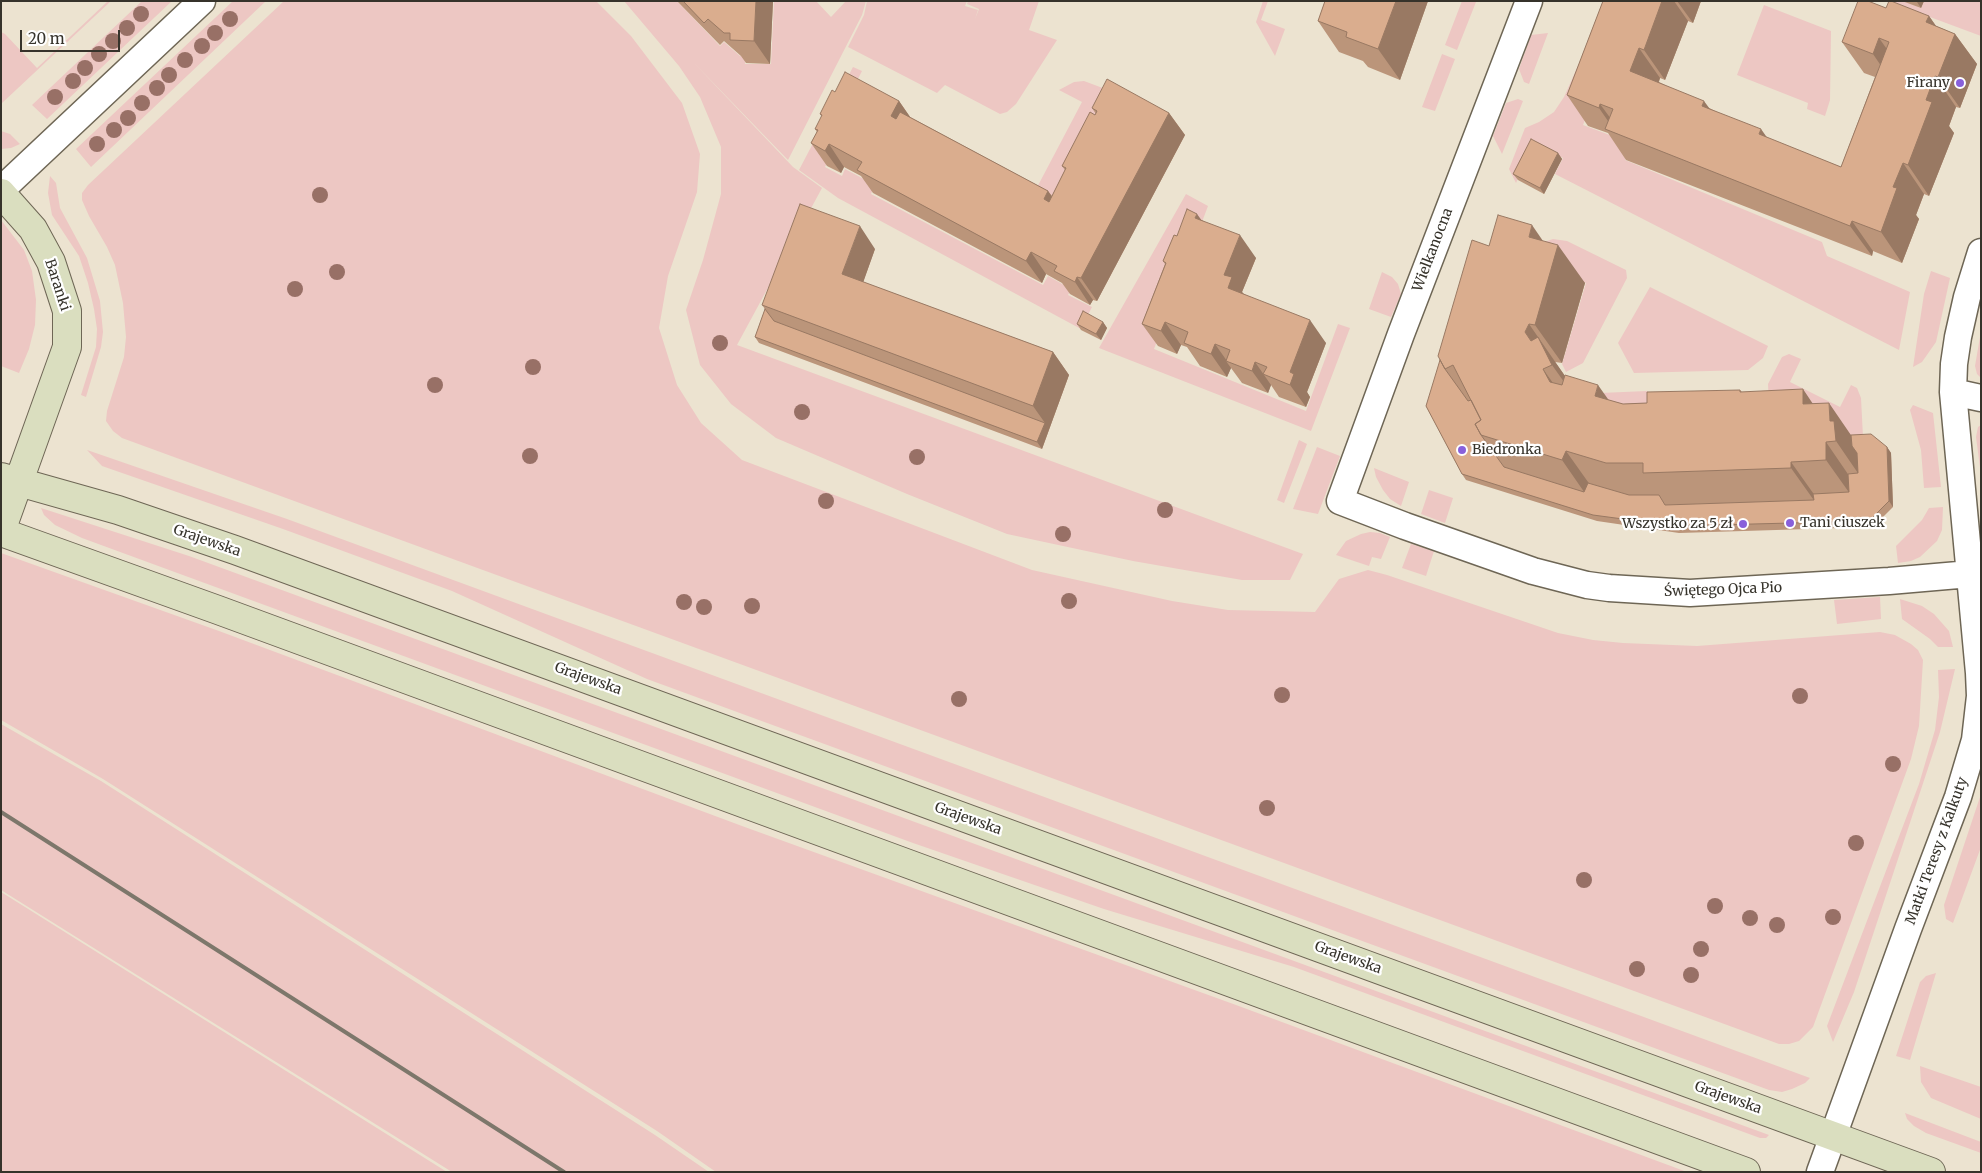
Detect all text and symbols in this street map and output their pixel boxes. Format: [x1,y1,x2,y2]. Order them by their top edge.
scale bar [22,20,122,52]
text: 20 m [28,29,65,48]
place label: Firany [1906,75,1950,91]
marker: Firany [1954,77,1966,89]
street label: Wielkanocna [1409,206,1457,294]
street label: Baranki [41,257,73,313]
place label: Biedronka [1472,442,1541,458]
marker: Biedronka [1456,444,1468,456]
place label: Tani ciuszek [1800,515,1885,531]
place label: Wszystko za 5 zł [1622,516,1733,532]
marker: Tani ciuszek [1784,517,1796,529]
marker: Wszystko za 5 zł [1737,518,1749,530]
street label: Grajewska [171,522,243,560]
street label: Świętego Ojca Pio [1664,580,1782,600]
street label: Grajewska [552,659,624,699]
street label: Matki Teresy z Kalkuty [1902,775,1972,927]
street label: Grajewska [932,799,1004,839]
street label: Grajewska [1312,938,1384,978]
street label: Grajewska [1692,1078,1764,1118]

